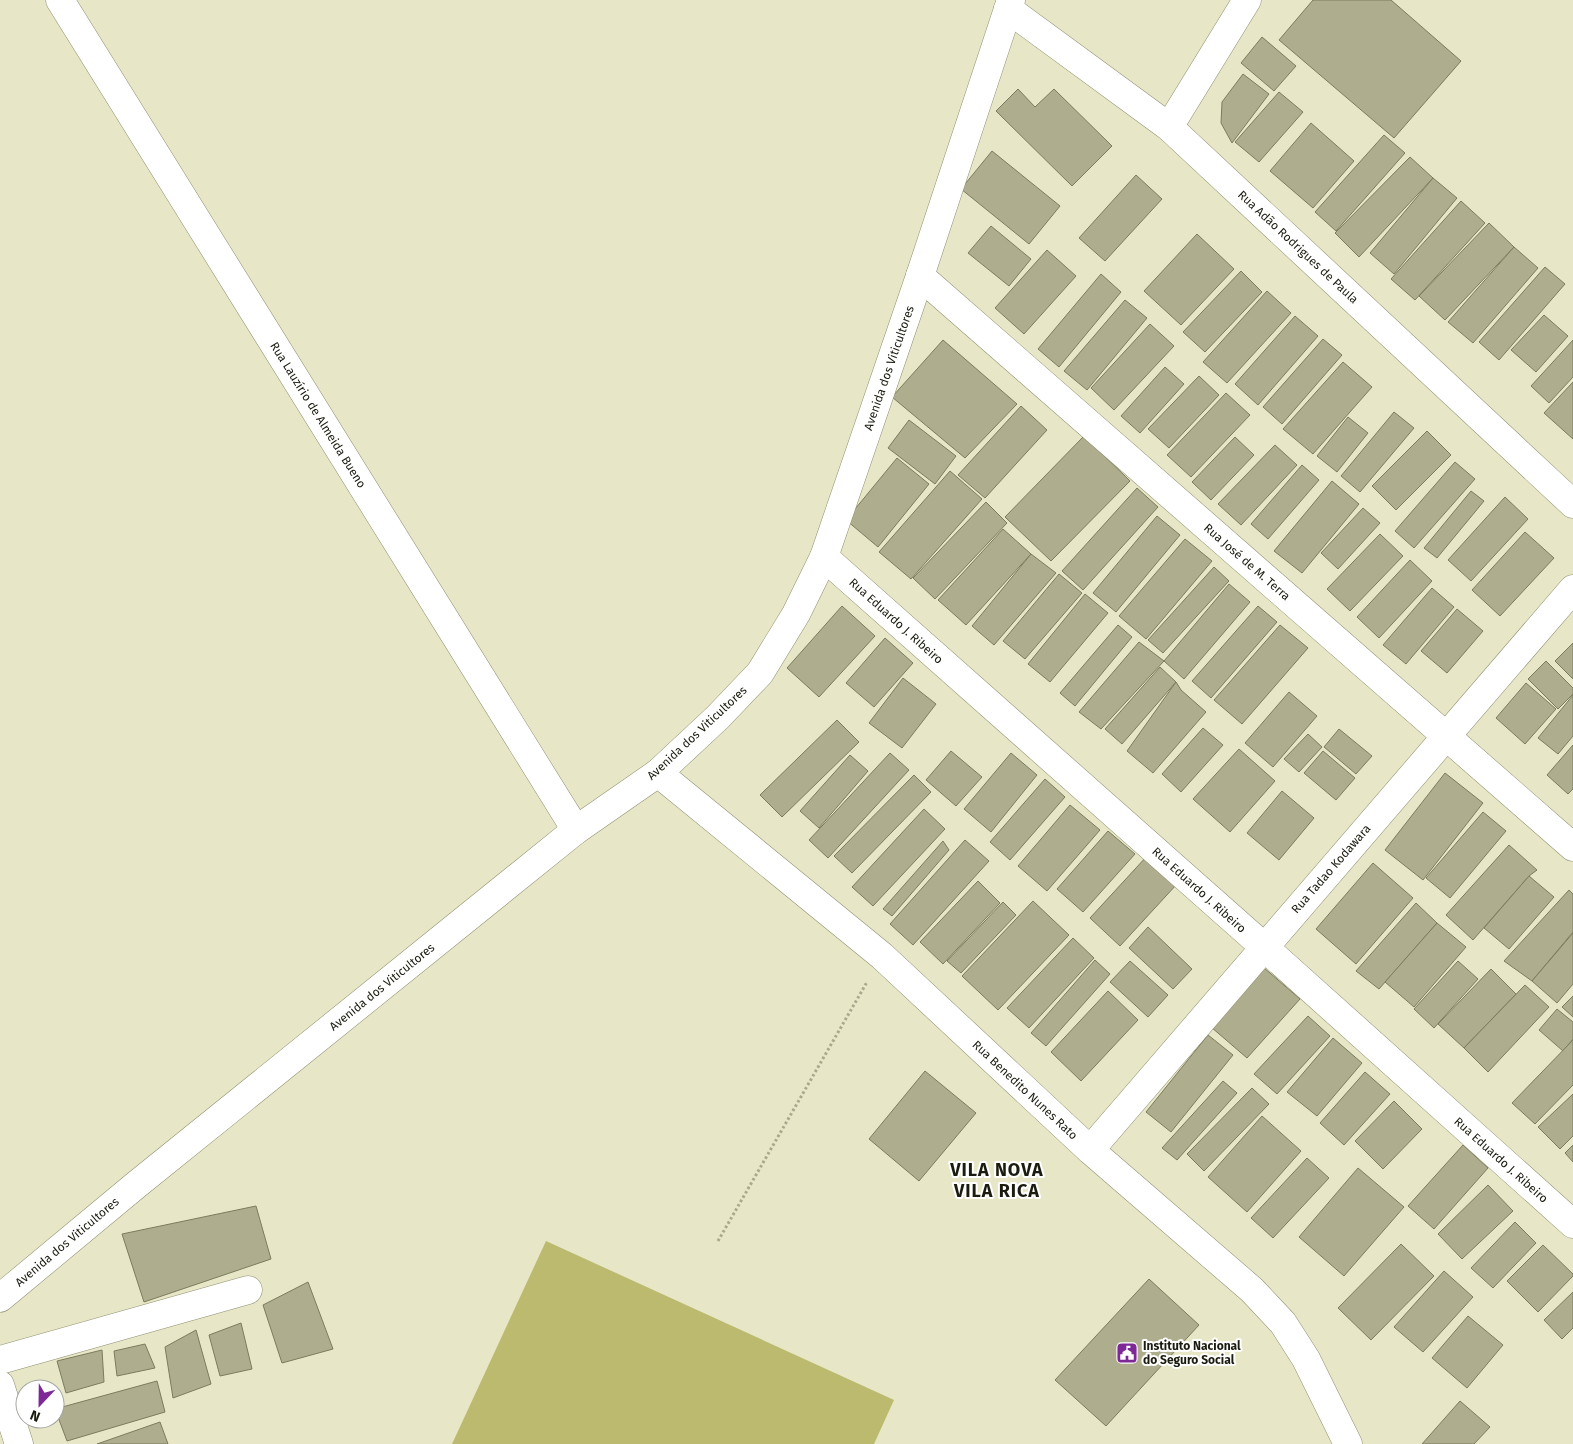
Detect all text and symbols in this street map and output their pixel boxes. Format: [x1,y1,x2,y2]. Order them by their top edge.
street label: Rua Adão Rodrigues de Paula [1235,188,1361,306]
street label: Avenida dos Viticultores [861,303,917,432]
street label: Rua Lauzírio de Almeida Bueno [267,339,369,491]
street label: Rua José de M. Terra [1201,521,1293,603]
street label: Rua Eduardo J. Ribeiro [846,575,946,667]
street label: Avenida dos Viticultores [644,683,750,783]
street label: Rua Tadao Kodawara [1289,822,1373,916]
street label: Rua Eduardo J. Ribeiro [1149,844,1249,936]
street label: Avenida dos Viticultores [327,940,438,1034]
street label: Rua Benedito Nunes Rato [970,1038,1080,1142]
street label: Rua Eduardo J. Ribeiro [1451,1114,1551,1206]
district label: VILA NOVA VILA RICA [949,1159,1044,1202]
street label: Avenida dos Viticultores [12,1194,122,1289]
place label: Instituto Nacional do Seguro Social [1143,1339,1241,1367]
public building icon: Instituto Nacional do Seguro Social [1115,1341,1139,1365]
north arrow [15,1379,65,1429]
text: N [28,1406,43,1425]

